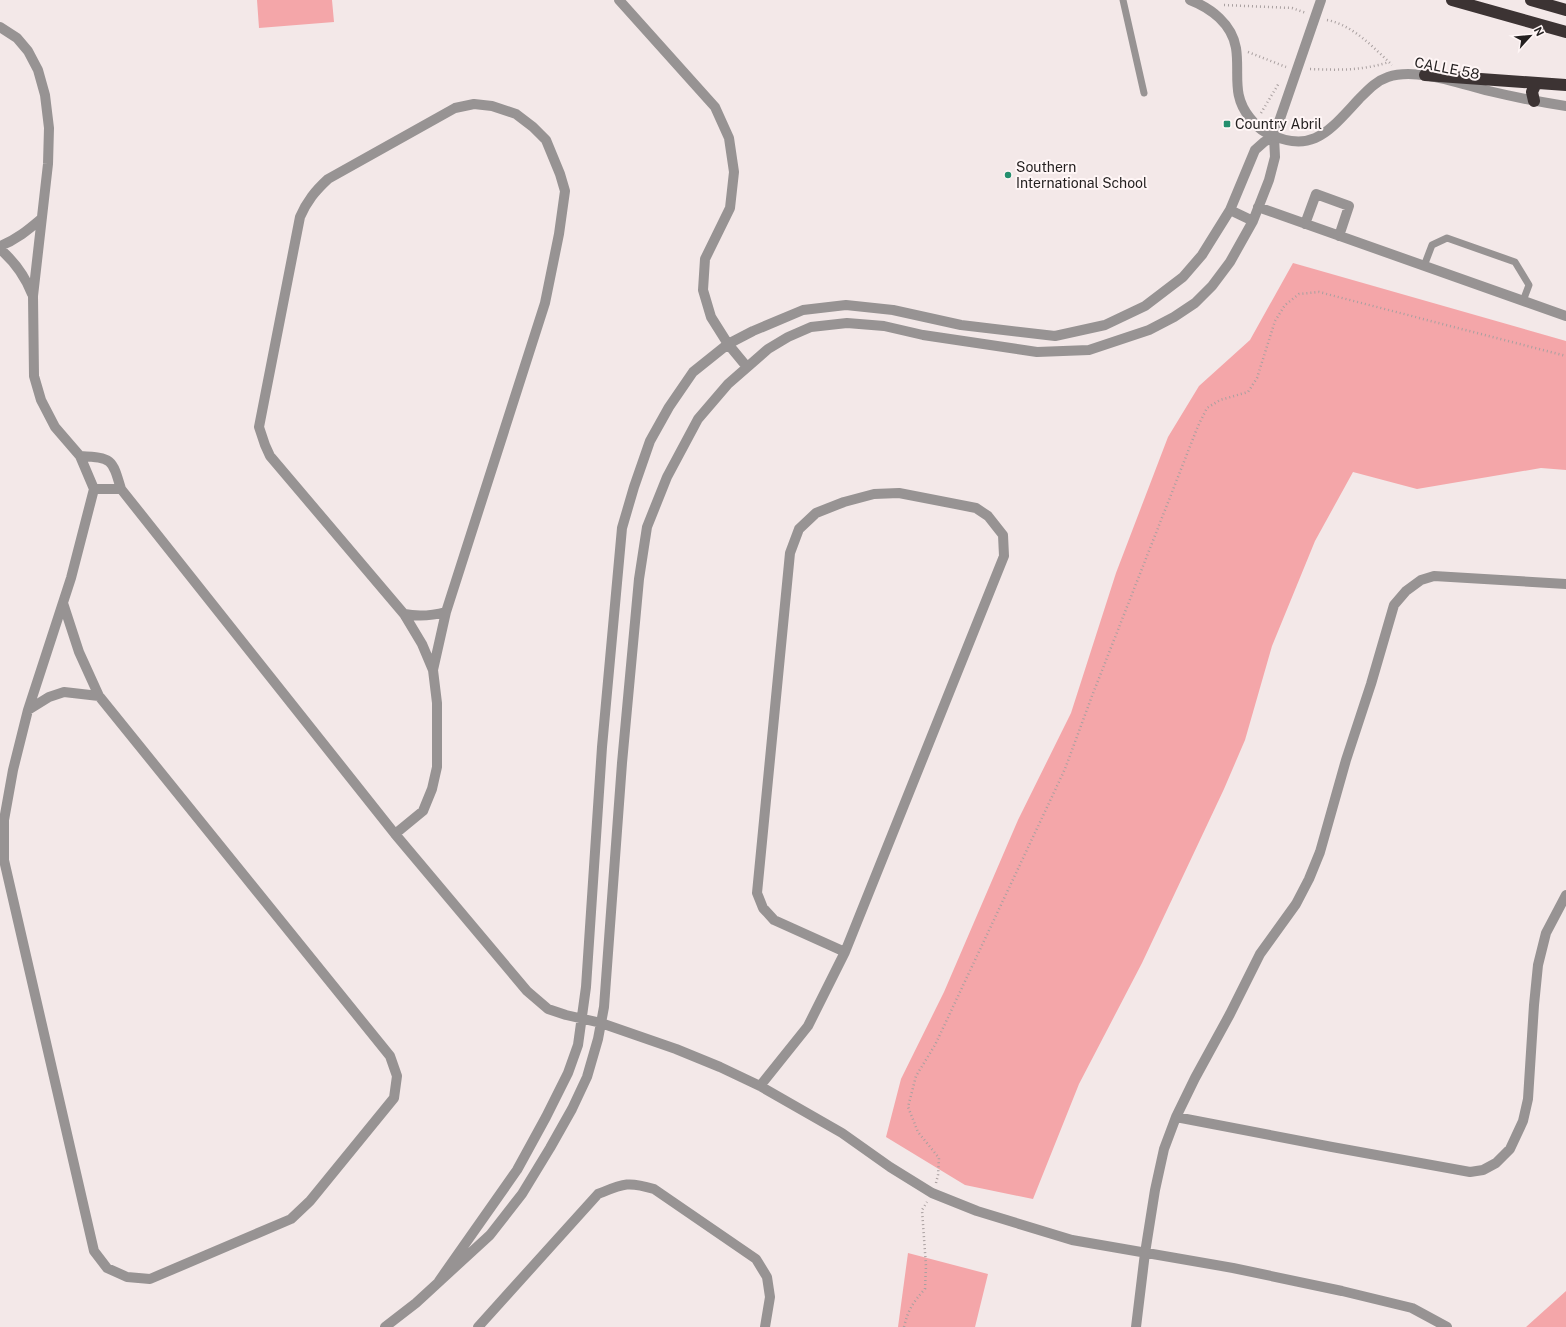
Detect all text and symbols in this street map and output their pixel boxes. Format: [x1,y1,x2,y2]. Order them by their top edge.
north arrow [1510,16,1550,56]
text: N [1532,25,1546,38]
street label: CALLE 58 [1413,54,1481,82]
place label: Country Abril [1235,116,1322,132]
marker: Country Abril [1222,119,1232,129]
place label: Southern International School [1016,159,1147,191]
marker: Southern International School [1003,170,1013,180]

